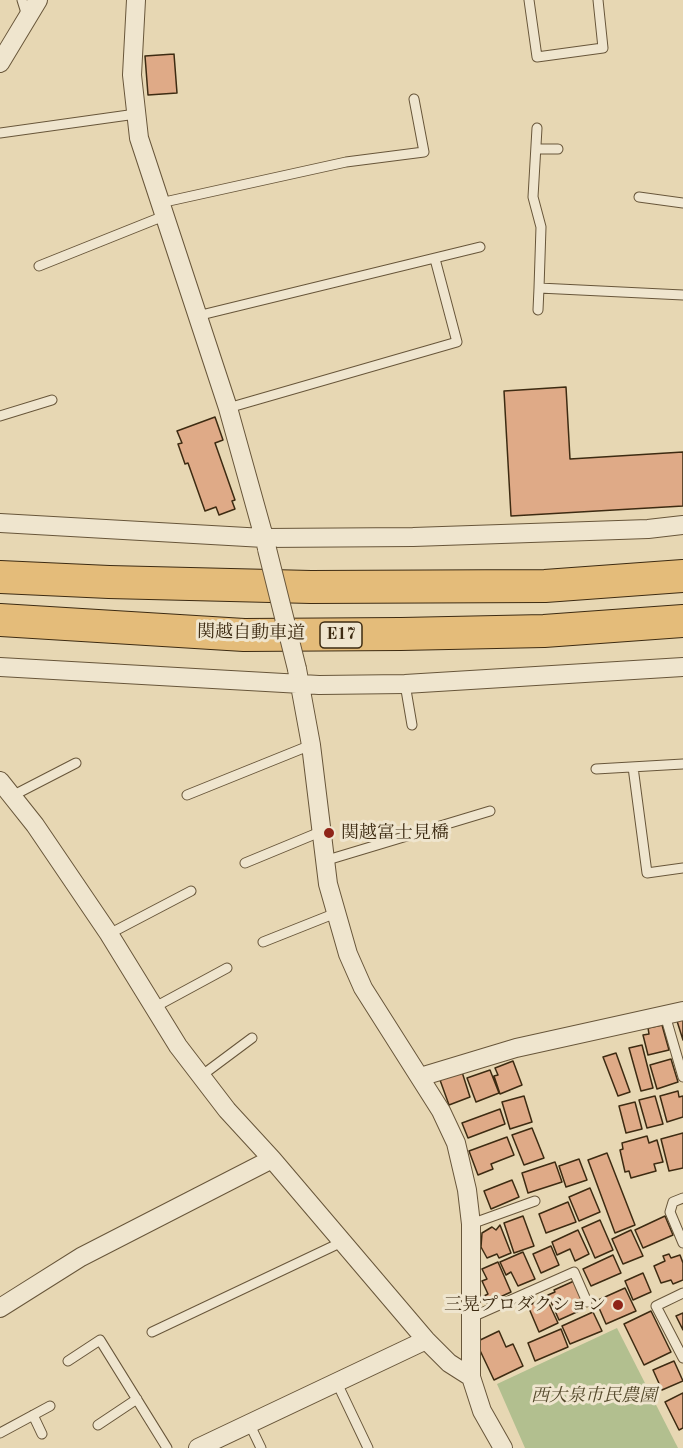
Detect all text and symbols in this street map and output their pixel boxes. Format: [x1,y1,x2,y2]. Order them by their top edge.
street label: 関越自動車道 [197,621,305,645]
road number: E17 [320,622,362,648]
place label: 関越富士見橋 [341,822,449,844]
marker: 関越富士見橋 [322,826,336,840]
place label: 三晃プロダクション [444,1294,606,1316]
marker: 三晃プロダクション [611,1298,625,1312]
park label: 西大泉市民農園 [531,1385,657,1407]

